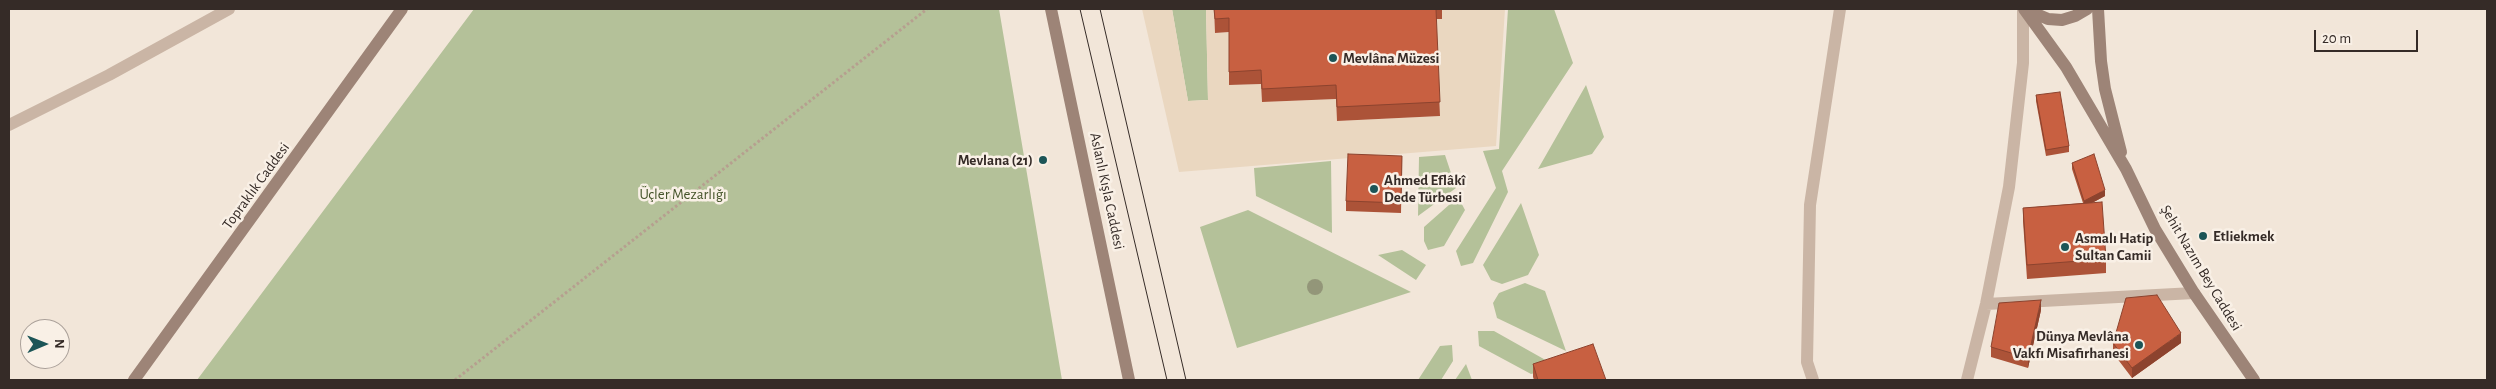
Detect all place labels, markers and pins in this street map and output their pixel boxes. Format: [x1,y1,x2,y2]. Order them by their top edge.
place label: Mevlâna Müzesi [1343,49,1440,67]
marker: Mevlâna Müzesi [1327,52,1339,64]
place label: Mevlana (21) [958,151,1033,169]
marker: Mevlana (21) [1037,154,1049,166]
place label: Ahmed Eflâkî Dede Türbesi [1384,171,1466,206]
marker: Ahmed Eflâkî Dede Türbesi [1368,183,1380,195]
place label: Etliekmek [2213,227,2274,245]
place label: Asmalı Hatip Sultan Camii [2075,229,2153,264]
marker: Etliekmek [2197,230,2209,242]
marker: Asmalı Hatip Sultan Camii [2059,241,2071,253]
place label: Dünya Mevlâna Vakfı Misafirhanesi [2013,327,2129,362]
marker: Dünya Mevlâna Vakfı Misafirhanesi [2133,339,2145,351]

